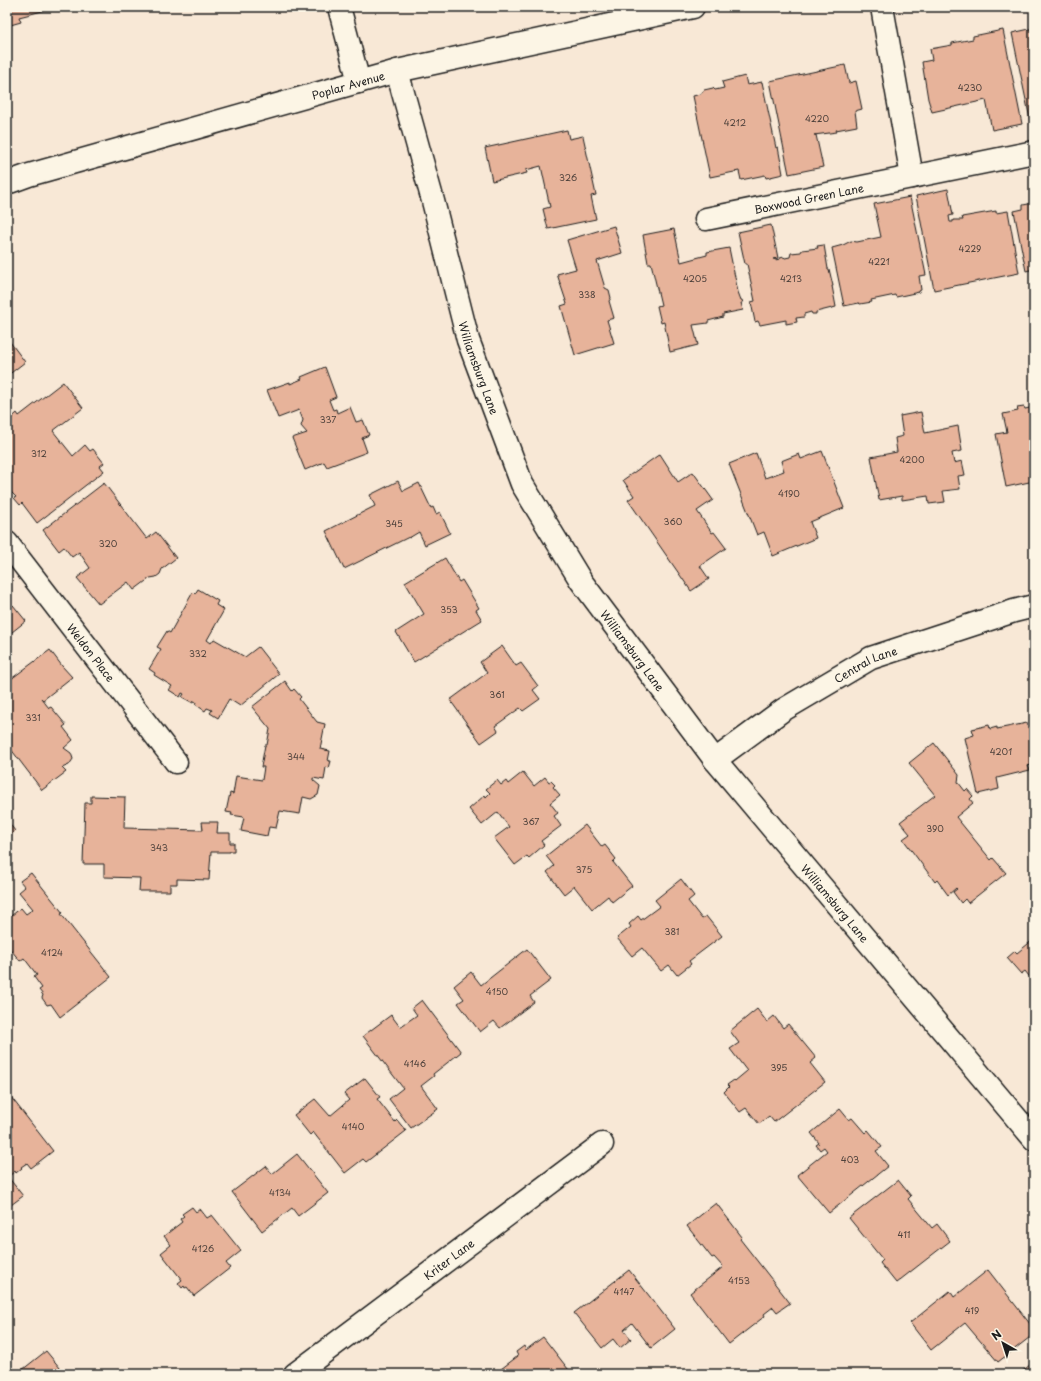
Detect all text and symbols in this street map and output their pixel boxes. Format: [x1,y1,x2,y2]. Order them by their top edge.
street label: Poplar Avenue [310,66,386,103]
house number: 4230 [958,80,983,94]
house number: 4220 [805,111,829,125]
house number: 4212 [724,115,746,129]
house number: 326 [559,170,577,184]
street label: Boxwood Green Lane [753,179,865,217]
house number: 4229 [959,241,981,255]
house number: 4221 [868,254,890,268]
house number: 4205 [683,271,707,285]
house number: 4213 [780,271,802,285]
house number: 338 [578,287,596,301]
street label: Williamsburg Lane [455,319,504,417]
house number: 337 [320,412,336,426]
house number: 312 [31,446,47,460]
house number: 4200 [899,452,925,466]
house number: 4190 [778,486,800,500]
house number: 360 [664,514,683,528]
house number: 345 [385,516,403,530]
house number: 320 [99,536,118,550]
house number: 353 [440,602,458,616]
street label: Williamsburg Lane [597,606,669,695]
street label: Weldon Place [63,619,119,685]
street label: Central Lane [830,642,899,687]
house number: 332 [189,646,207,660]
house number: 361 [489,687,505,701]
house number: 331 [25,710,41,724]
house number: 4201 [990,744,1012,758]
house number: 344 [287,749,305,763]
house number: 367 [523,814,539,828]
house number: 390 [926,821,944,835]
house number: 343 [150,840,168,854]
street label: Williamsburg Lane [797,860,873,946]
house number: 375 [576,862,592,876]
house number: 381 [665,924,679,938]
house number: 4124 [41,945,63,959]
house number: 4150 [486,984,509,998]
house number: 4146 [404,1056,426,1070]
house number: 395 [771,1060,787,1074]
house number: 4140 [342,1119,365,1133]
house number: 403 [841,1152,859,1166]
house number: 4134 [269,1185,291,1199]
house number: 411 [898,1227,910,1241]
street label: Kriter Lane [420,1234,478,1284]
house number: 4126 [192,1241,214,1255]
house number: 4153 [728,1273,750,1287]
house number: 4147 [614,1284,634,1298]
house number: 419 [965,1303,979,1317]
north arrow [983,1323,1023,1363]
text: N [988,1325,1005,1344]

